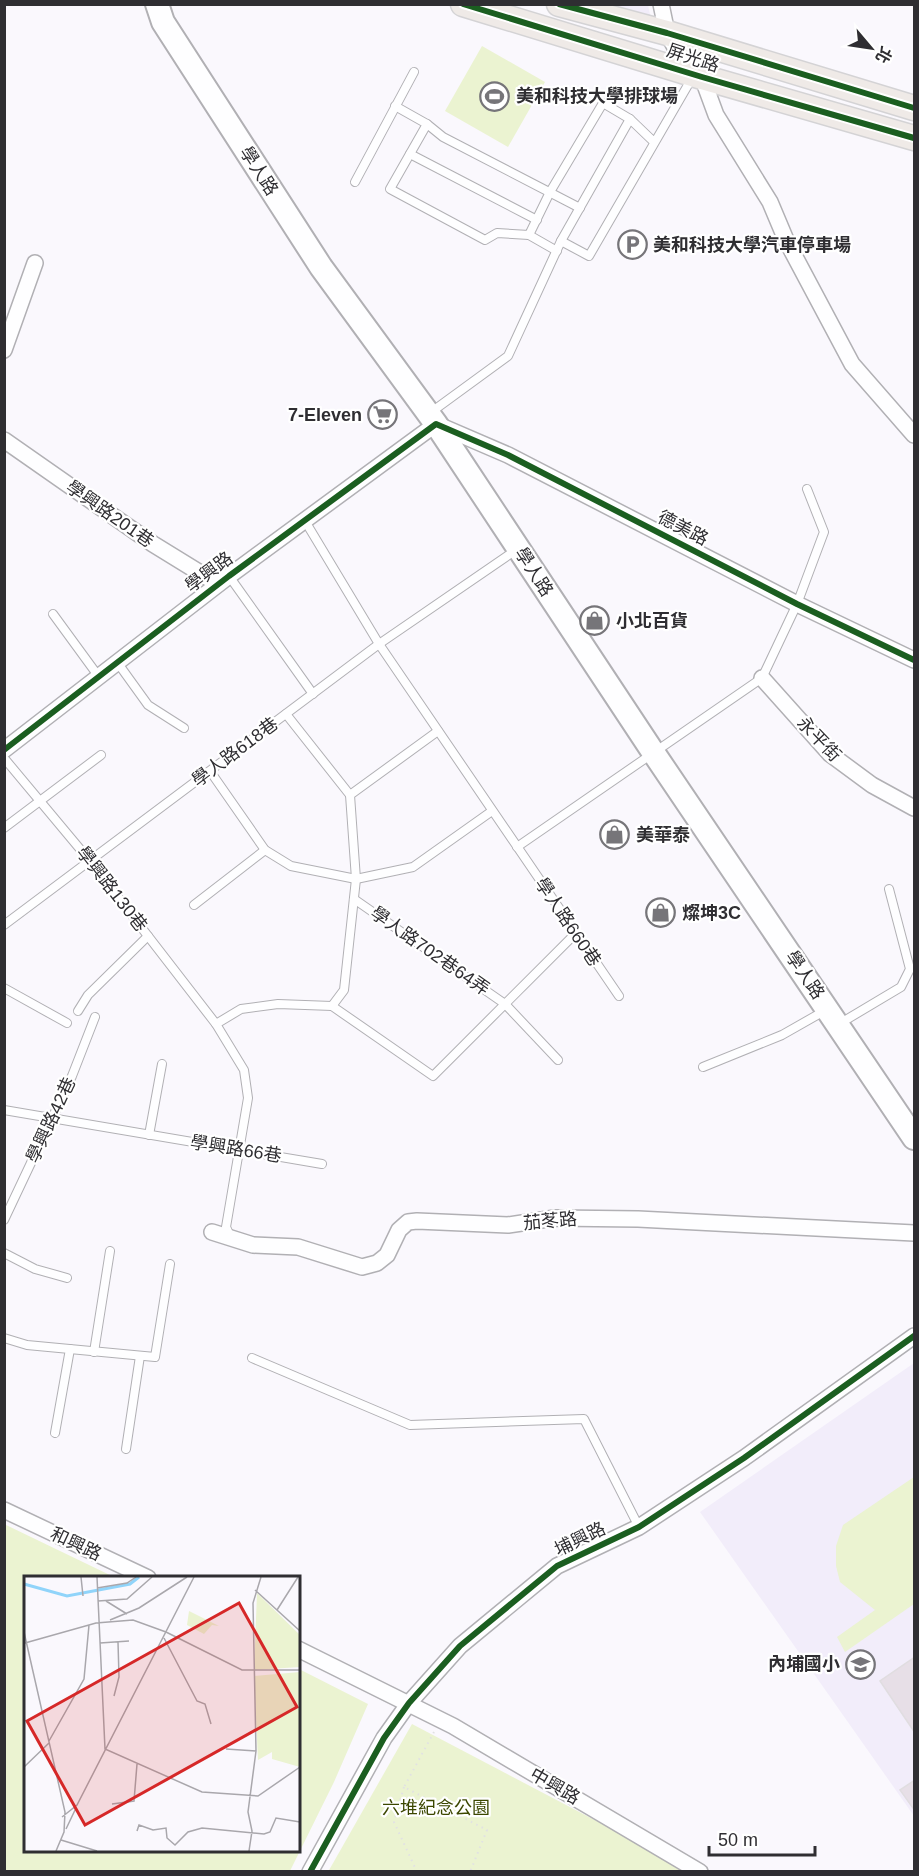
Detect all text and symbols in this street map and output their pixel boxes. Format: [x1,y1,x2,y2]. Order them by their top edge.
north arrow [841,18,901,78]
street label: 屏光路 [664,40,722,76]
text: 北 [872,44,895,66]
sports icon: 美和科技大學排球場 [479,80,511,112]
place label: 美和科技大學排球場 [516,86,678,106]
street label: 學人路 [236,143,282,199]
parking icon: 美和科技大學汽車停車場 [616,229,648,261]
place label: 美和科技大學汽車停車場 [653,235,851,255]
supermarket icon: 7-Eleven [367,399,399,431]
place label: 7-Eleven [288,405,362,425]
street label: 學興路201巷 [62,477,158,551]
street label: 德美路 [654,507,712,549]
street label: 學人路 [511,544,557,600]
street label: 學興路 [181,548,237,596]
shop icon: 小北百貨 [579,605,611,637]
place label: 小北百貨 [616,611,688,631]
street label: 學人路618巷 [188,713,282,791]
street label: 永平街 [793,713,845,765]
shop icon: 美華泰 [599,819,631,851]
place label: 美華泰 [636,825,690,845]
street label: 學興路130巷 [73,843,151,935]
street label: 學人路660巷 [531,874,605,970]
shop icon: 燦坤3C [645,897,677,929]
street label: 學人路702巷64弄 [367,903,493,999]
place label: 燦坤3C [682,903,741,923]
street label: 學人路 [782,947,828,1003]
street label: 學興路42巷 [22,1074,80,1166]
street label: 學興路66巷 [189,1132,283,1166]
street label: 茄苳路 [522,1209,578,1233]
street label: 埔興路 [551,1518,609,1560]
street label: 和興路 [47,1524,105,1564]
inset map [24,1576,300,1852]
school or university icon: 內埔國小 [845,1648,877,1680]
place label: 內埔國小 [768,1654,840,1674]
street label: 中興路 [527,1764,583,1808]
park label: 六堆紀念公園 [382,1798,490,1818]
scale bar [709,1819,816,1857]
text: 50 m [718,1830,758,1850]

